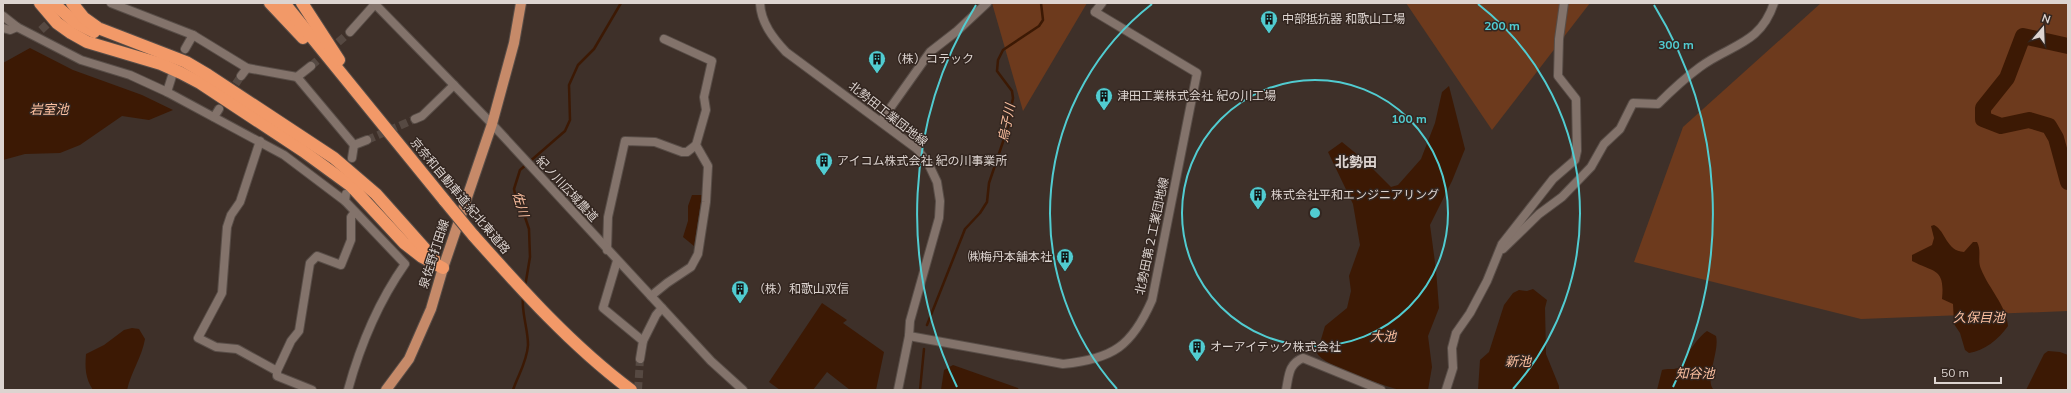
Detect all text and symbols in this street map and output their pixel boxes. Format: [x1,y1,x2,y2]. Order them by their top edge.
north arrow [2023,8,2063,48]
building icon: 中部抵抗器 和歌山工場 [1259,9,1279,34]
place label: 中部抵抗器 和歌山工場 [1282,11,1405,26]
text: N [2040,11,2052,27]
text: 200 m [1484,18,1520,33]
text: 300 m [1658,37,1694,52]
building icon: （株）コテック [867,49,887,74]
place label: （株）コテック [890,51,974,66]
street label: 北勢田工業団地線 [846,78,931,149]
building icon: 津田工業株式会社 紀の川工場 [1094,86,1114,111]
place label: 津田工業株式会社 紀の川工場 [1117,88,1276,103]
water label: 烏子川 [994,100,1018,144]
water label: 岩室池 [29,101,70,117]
text: 100 m [1391,111,1427,126]
street label: 京奈和自動車道;紀北東道路 [407,135,513,257]
building icon: アイコム株式会社 紀の川事業所 [814,151,834,176]
street label: 紀ノ川広域農道 [533,153,602,224]
place label: アイコム株式会社 紀の川事業所 [837,153,1008,168]
district label: 北勢田 [1335,153,1377,171]
street label: 北勢田第２工業団地線 [1132,176,1171,296]
building icon: 株式会社平和エンジニアリング [1248,185,1268,210]
place label: 株式会社平和エンジニアリング [1271,187,1439,202]
water label: 佐川 [510,189,533,221]
centre of rings [1308,206,1322,220]
street label: 泉佐野打田線 [415,217,452,290]
building icon: ㈱梅丹本舗本社 [1055,247,1075,272]
place label: ㈱梅丹本舗本社 [968,249,1052,264]
building icon: （株）和歌山双信 [730,279,750,304]
place label: （株）和歌山双信 [753,281,849,296]
water label: 久保目池 [1953,309,2007,325]
water label: 大池 [1370,328,1398,344]
building icon: オーアイテック株式会社 [1187,337,1207,362]
place label: オーアイテック株式会社 [1210,339,1341,354]
water label: 新池 [1505,353,1533,369]
scale bar [1935,359,2001,385]
water label: 知谷池 [1675,365,1716,381]
text: 50 m [1941,365,1969,380]

